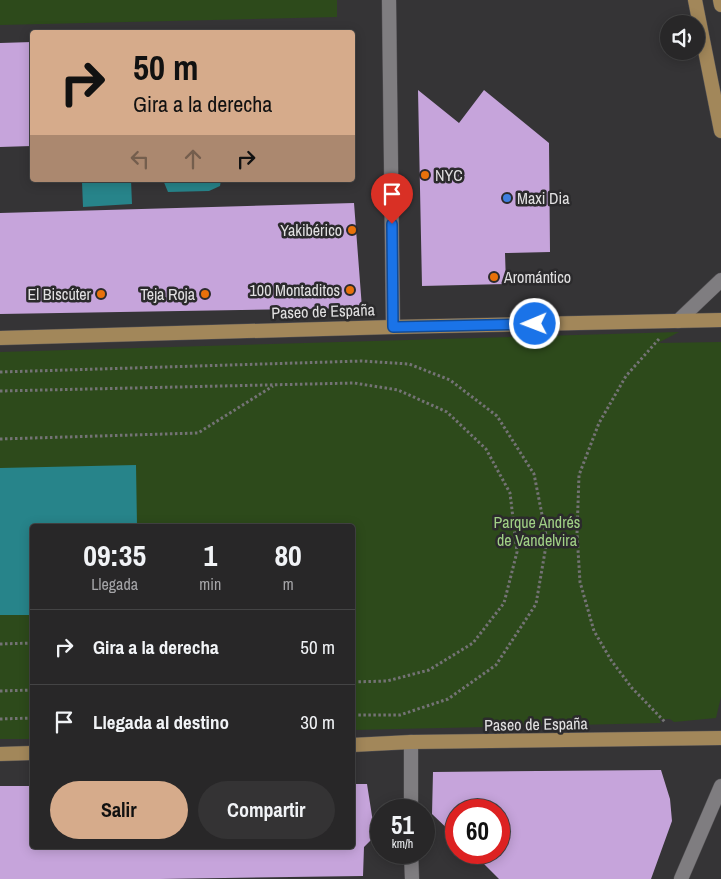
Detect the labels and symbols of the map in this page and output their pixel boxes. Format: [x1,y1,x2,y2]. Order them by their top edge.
place label: NYC [435,164,463,186]
marker: NYC [419,169,431,181]
pin [371,173,413,224]
place label: Maxi Dia [517,187,570,209]
marker: Maxi Dia [501,192,513,204]
place label: Yakibérico [280,219,342,241]
marker: Yakibérico [346,224,358,236]
place label: Aromántico [503,266,571,288]
marker: Aromántico [488,271,500,283]
place label: 100 Montaditos [250,279,340,301]
place label: El Biscúter [28,283,92,305]
place label: Teja Roja [140,283,196,305]
marker: 100 Montaditos [344,284,356,296]
marker: El Biscúter [95,288,107,300]
marker: Teja Roja [199,288,211,300]
position arrow [508,297,560,349]
street label: Paseo de España [271,298,376,324]
park label: Parque Andrés de Vandelvira [494,511,580,551]
street label: Paseo de España [484,712,589,736]
speed limit sign: 60 [445,799,510,864]

